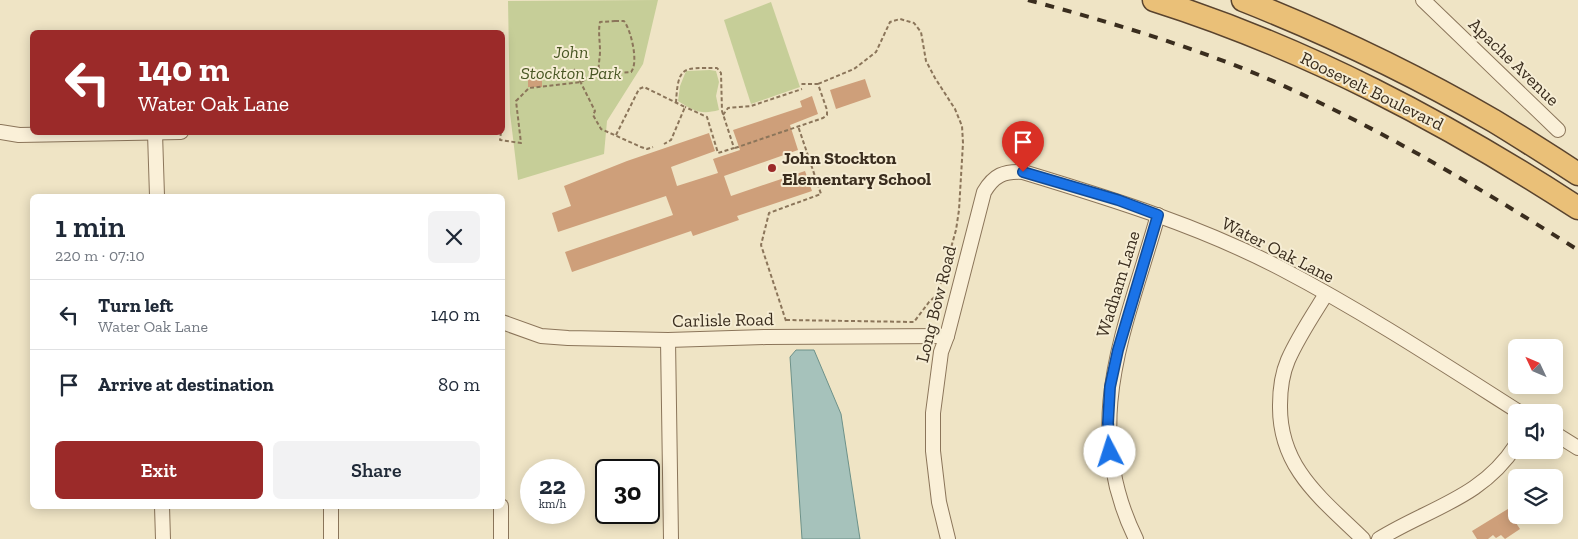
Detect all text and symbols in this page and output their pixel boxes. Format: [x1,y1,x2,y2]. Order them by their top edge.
street label: Apache Avenue [1464,13,1564,111]
park label: John Stockton Park [520,41,622,84]
street label: Roosevelt Boulevard [1297,47,1447,135]
text: 140 m [138,48,229,90]
icon: left [55,50,120,115]
text: Water Oak Lane [138,90,289,117]
pin [1002,121,1044,172]
icon: arrive [1009,128,1037,156]
place label: John Stockton Elementary School [782,147,931,190]
marker: John Stockton Elementary School [766,162,778,174]
text: 1 min [55,209,125,245]
button: close [428,211,480,263]
street label: Water Oak Lane [1218,212,1338,288]
street label: Wadham Lane [1091,228,1145,340]
street label: Long Bow Road [911,243,961,365]
text: 220 m · 07:10 [55,246,145,265]
text: Turn left [98,294,173,317]
icon: left [55,301,83,329]
text: 140 m [431,303,480,326]
street label: Carlisle Road [672,308,774,332]
text: Water Oak Lane [98,317,208,336]
north arrow [1508,339,1562,394]
map controls [1508,339,1563,524]
icon: arrive [55,371,83,399]
text: Arrive at destination [98,373,274,396]
text: 80 m [438,373,480,396]
button: sound [1508,404,1563,459]
position arrow [1083,425,1135,477]
button: Exit [55,441,263,499]
button: Share [273,441,480,499]
speed limit sign: 30 [595,459,660,524]
button: layers [1508,469,1563,524]
text: 22 [539,470,566,500]
text: km/h [539,497,566,511]

